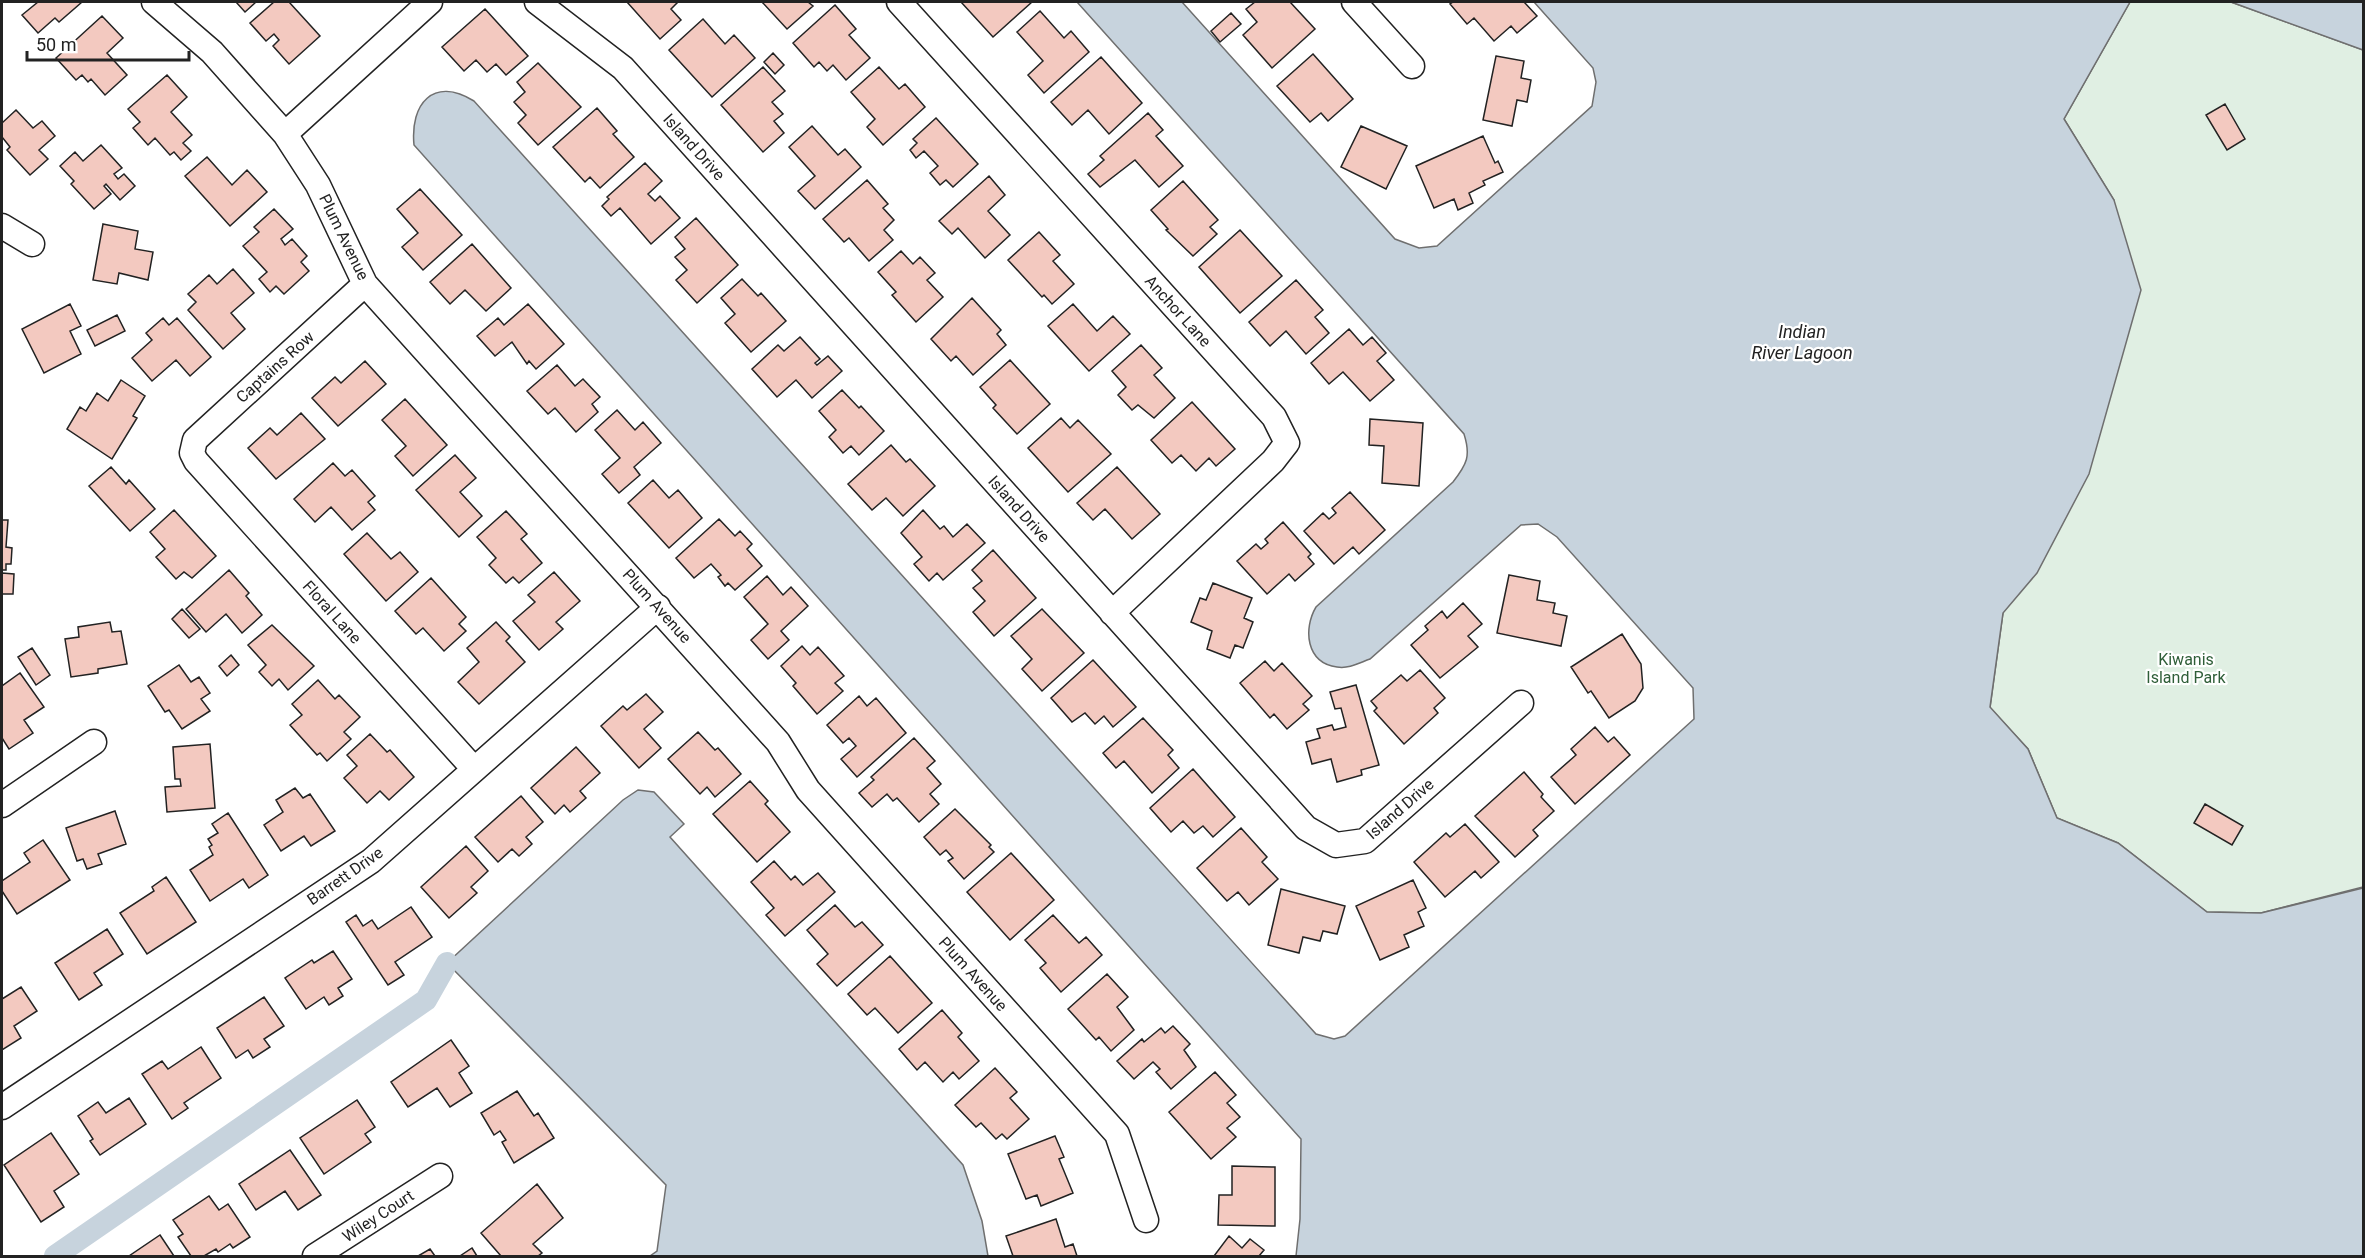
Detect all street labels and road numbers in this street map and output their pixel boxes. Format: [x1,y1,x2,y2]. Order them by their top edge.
street label: Island Drive [659,110,729,184]
street label: Plum Avenue [315,191,373,283]
street label: Anchor Lane [1141,271,1215,351]
street label: Captains Row [232,327,318,407]
street label: Island Drive [984,472,1054,546]
street label: Plum Avenue [619,565,695,647]
street label: Floral Lane [299,577,365,647]
street label: Island Drive [1362,775,1438,843]
street label: Barrett Drive [303,843,387,909]
street label: Plum Avenue [935,933,1011,1015]
street label: Wiley Court [339,1186,417,1246]

